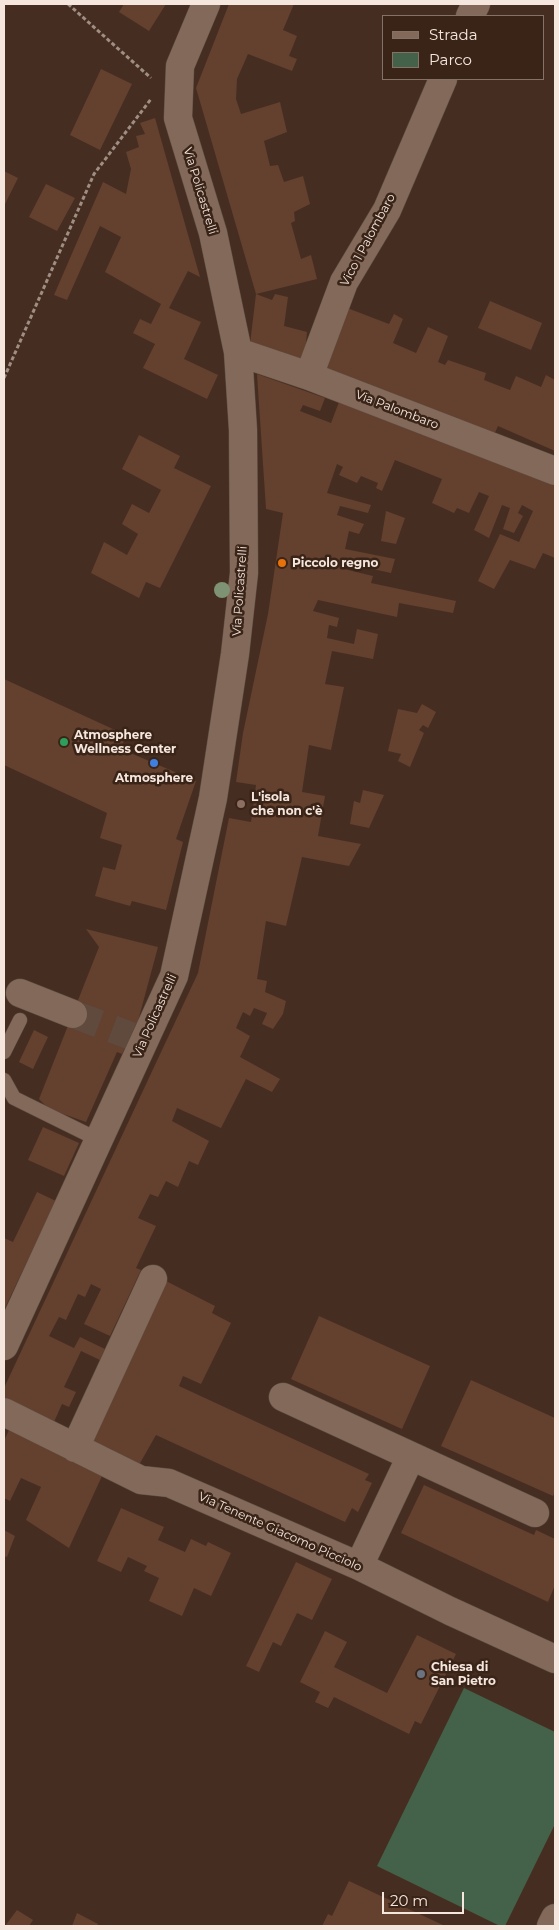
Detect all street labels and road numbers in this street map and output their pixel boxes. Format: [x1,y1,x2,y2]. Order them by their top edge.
street label: Via Policastrelli [180,146,220,236]
street label: Vico 1 Palombaro [338,191,398,289]
street label: Via Palombaro [353,388,441,432]
street label: Via Policastrelli [230,546,250,636]
street label: Via Policastrelli [130,972,180,1060]
street label: Via Tenente Giacomo Picciolo [196,1489,364,1575]

